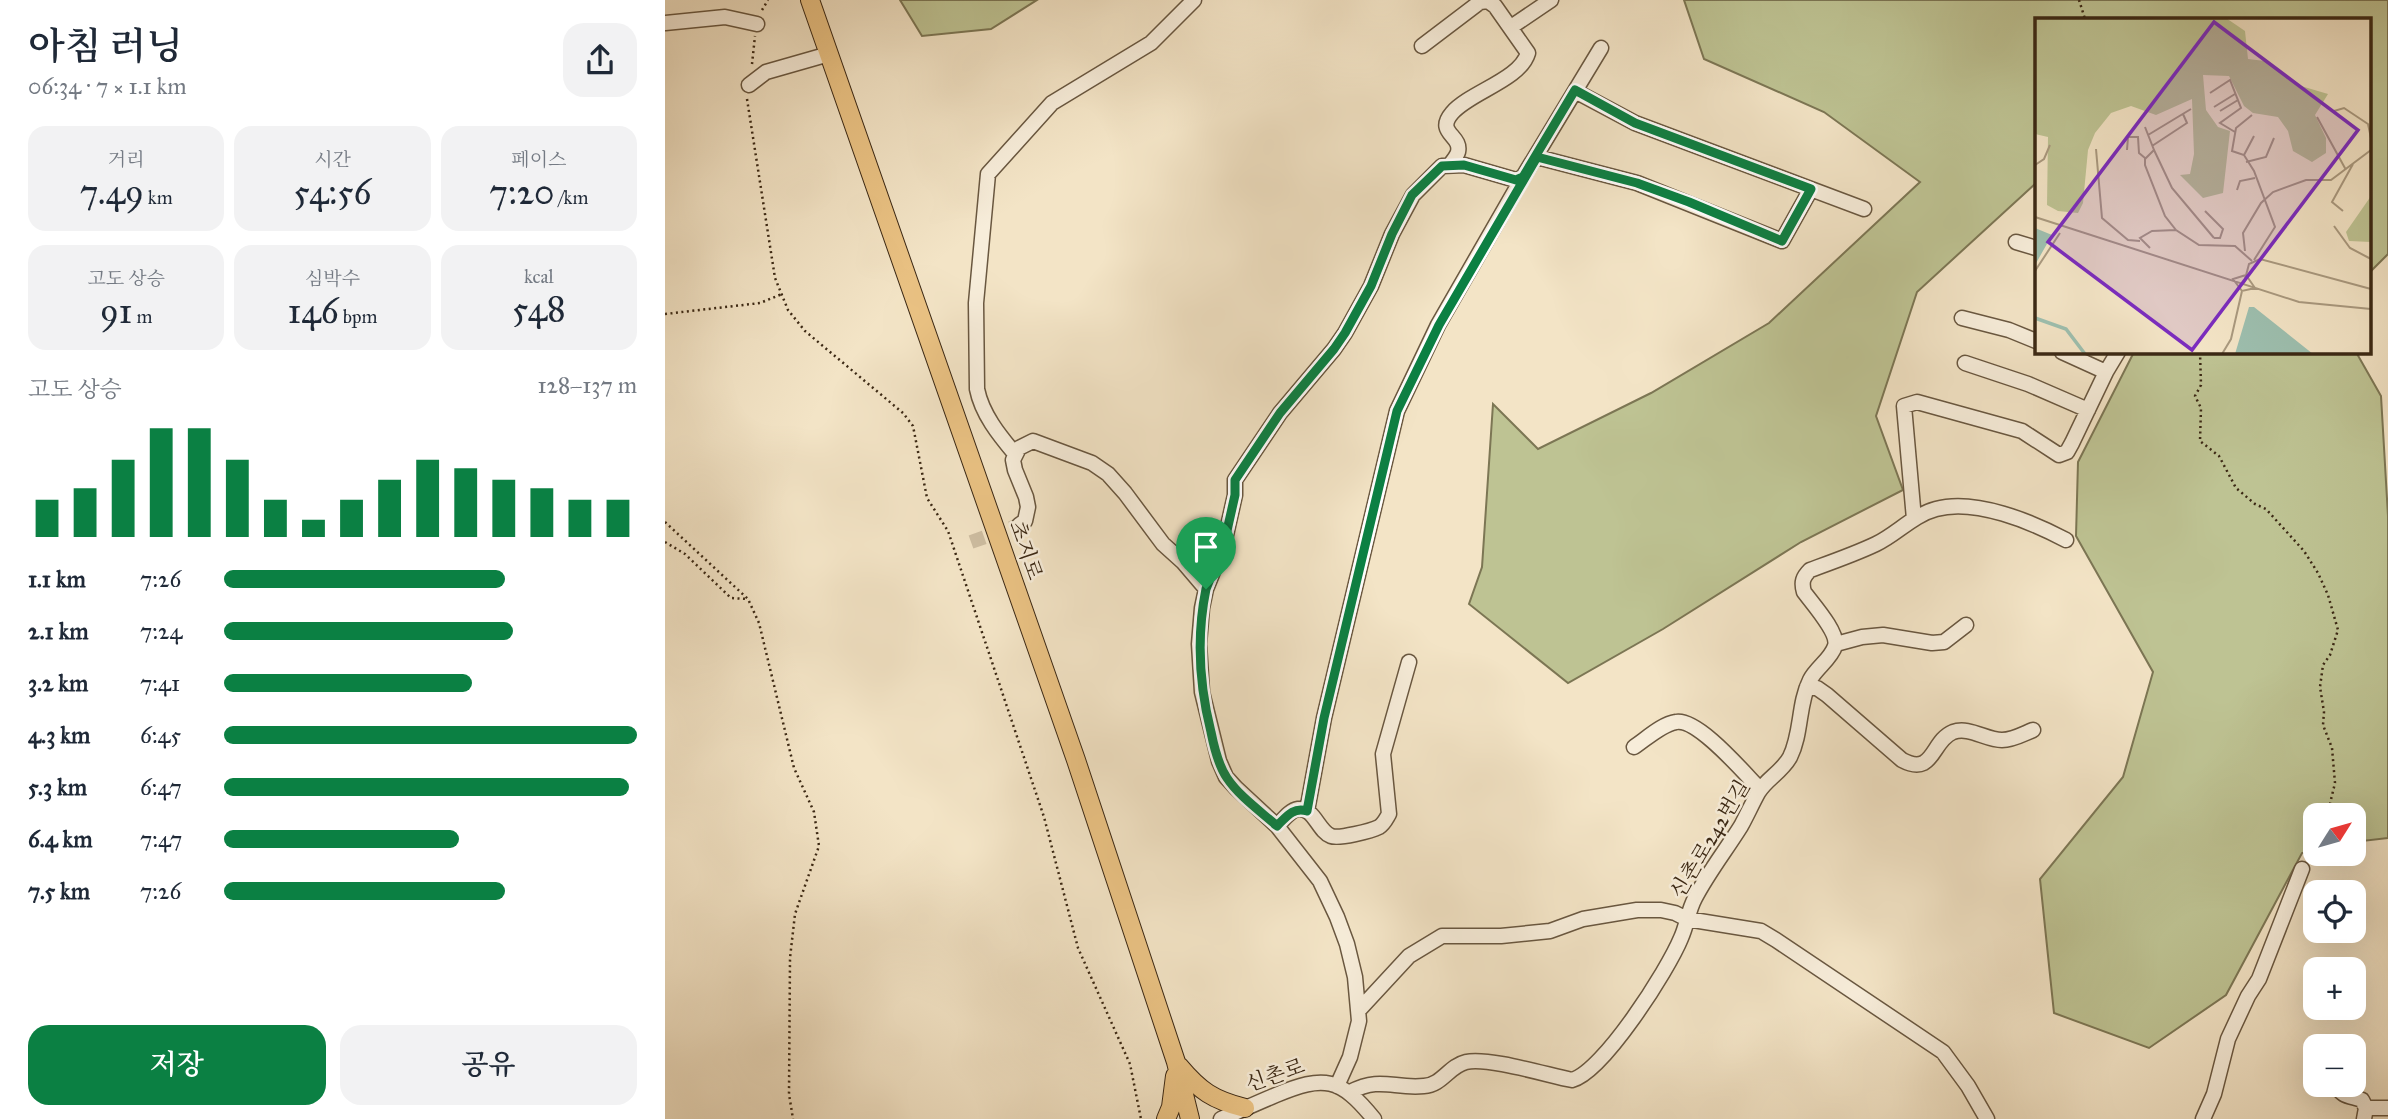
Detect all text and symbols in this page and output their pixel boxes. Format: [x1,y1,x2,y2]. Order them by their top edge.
inset map [2035,18,2371,354]
text: 아침 러닝 [28,23,183,69]
button: share [563,23,637,97]
text: 06:34 · 7 × 1.1 km [28,72,186,100]
text: 거리 [108,148,145,171]
text: 시간 [314,148,351,171]
text: 페이스 [511,148,566,171]
text: 7.49 [80,171,144,214]
text: 54:56 [294,171,371,214]
text: 7:20 [489,171,554,214]
text: km [144,186,173,209]
text: /km [554,186,588,209]
text: kcal [524,265,554,288]
text: 고도 상승 [87,267,165,290]
text: 심박수 [305,267,360,290]
text: 548 [512,288,566,331]
text: 91 [100,290,132,333]
text: 146 [287,290,339,333]
text: m [132,305,152,328]
text: bpm [339,305,377,328]
text: 128–137 m [537,371,637,399]
text: 고도 상승 [28,375,122,403]
street label: 초지로 [1004,517,1048,583]
pin [1176,517,1236,589]
icon: arrive [1187,528,1225,566]
text: 1.1 km [28,565,86,593]
text: 7:26 [140,565,181,593]
text: 2.1 km [28,617,89,645]
text: 7:24 [140,617,182,645]
text: 3.2 km [28,669,88,697]
text: 7:41 [140,669,180,697]
text: 4.3 km [28,721,90,749]
text: 6:45 [140,721,181,749]
text: 5.3 km [28,773,87,801]
text: 6:47 [140,773,182,801]
street label: 신촌로242번길 [1664,775,1756,903]
north arrow [2303,803,2366,866]
map controls [2303,803,2366,1097]
text: 6.4 km [28,825,93,853]
text: 7:47 [140,825,182,853]
text: 7.5 km [28,877,90,905]
text: 7:26 [140,877,181,905]
button: locate [2303,880,2366,943]
button: + [2303,957,2366,1020]
button: 저장 [28,1025,326,1105]
button: 공유 [340,1025,637,1105]
button: − [2303,1034,2366,1097]
street label: 신촌로 [1242,1053,1308,1097]

